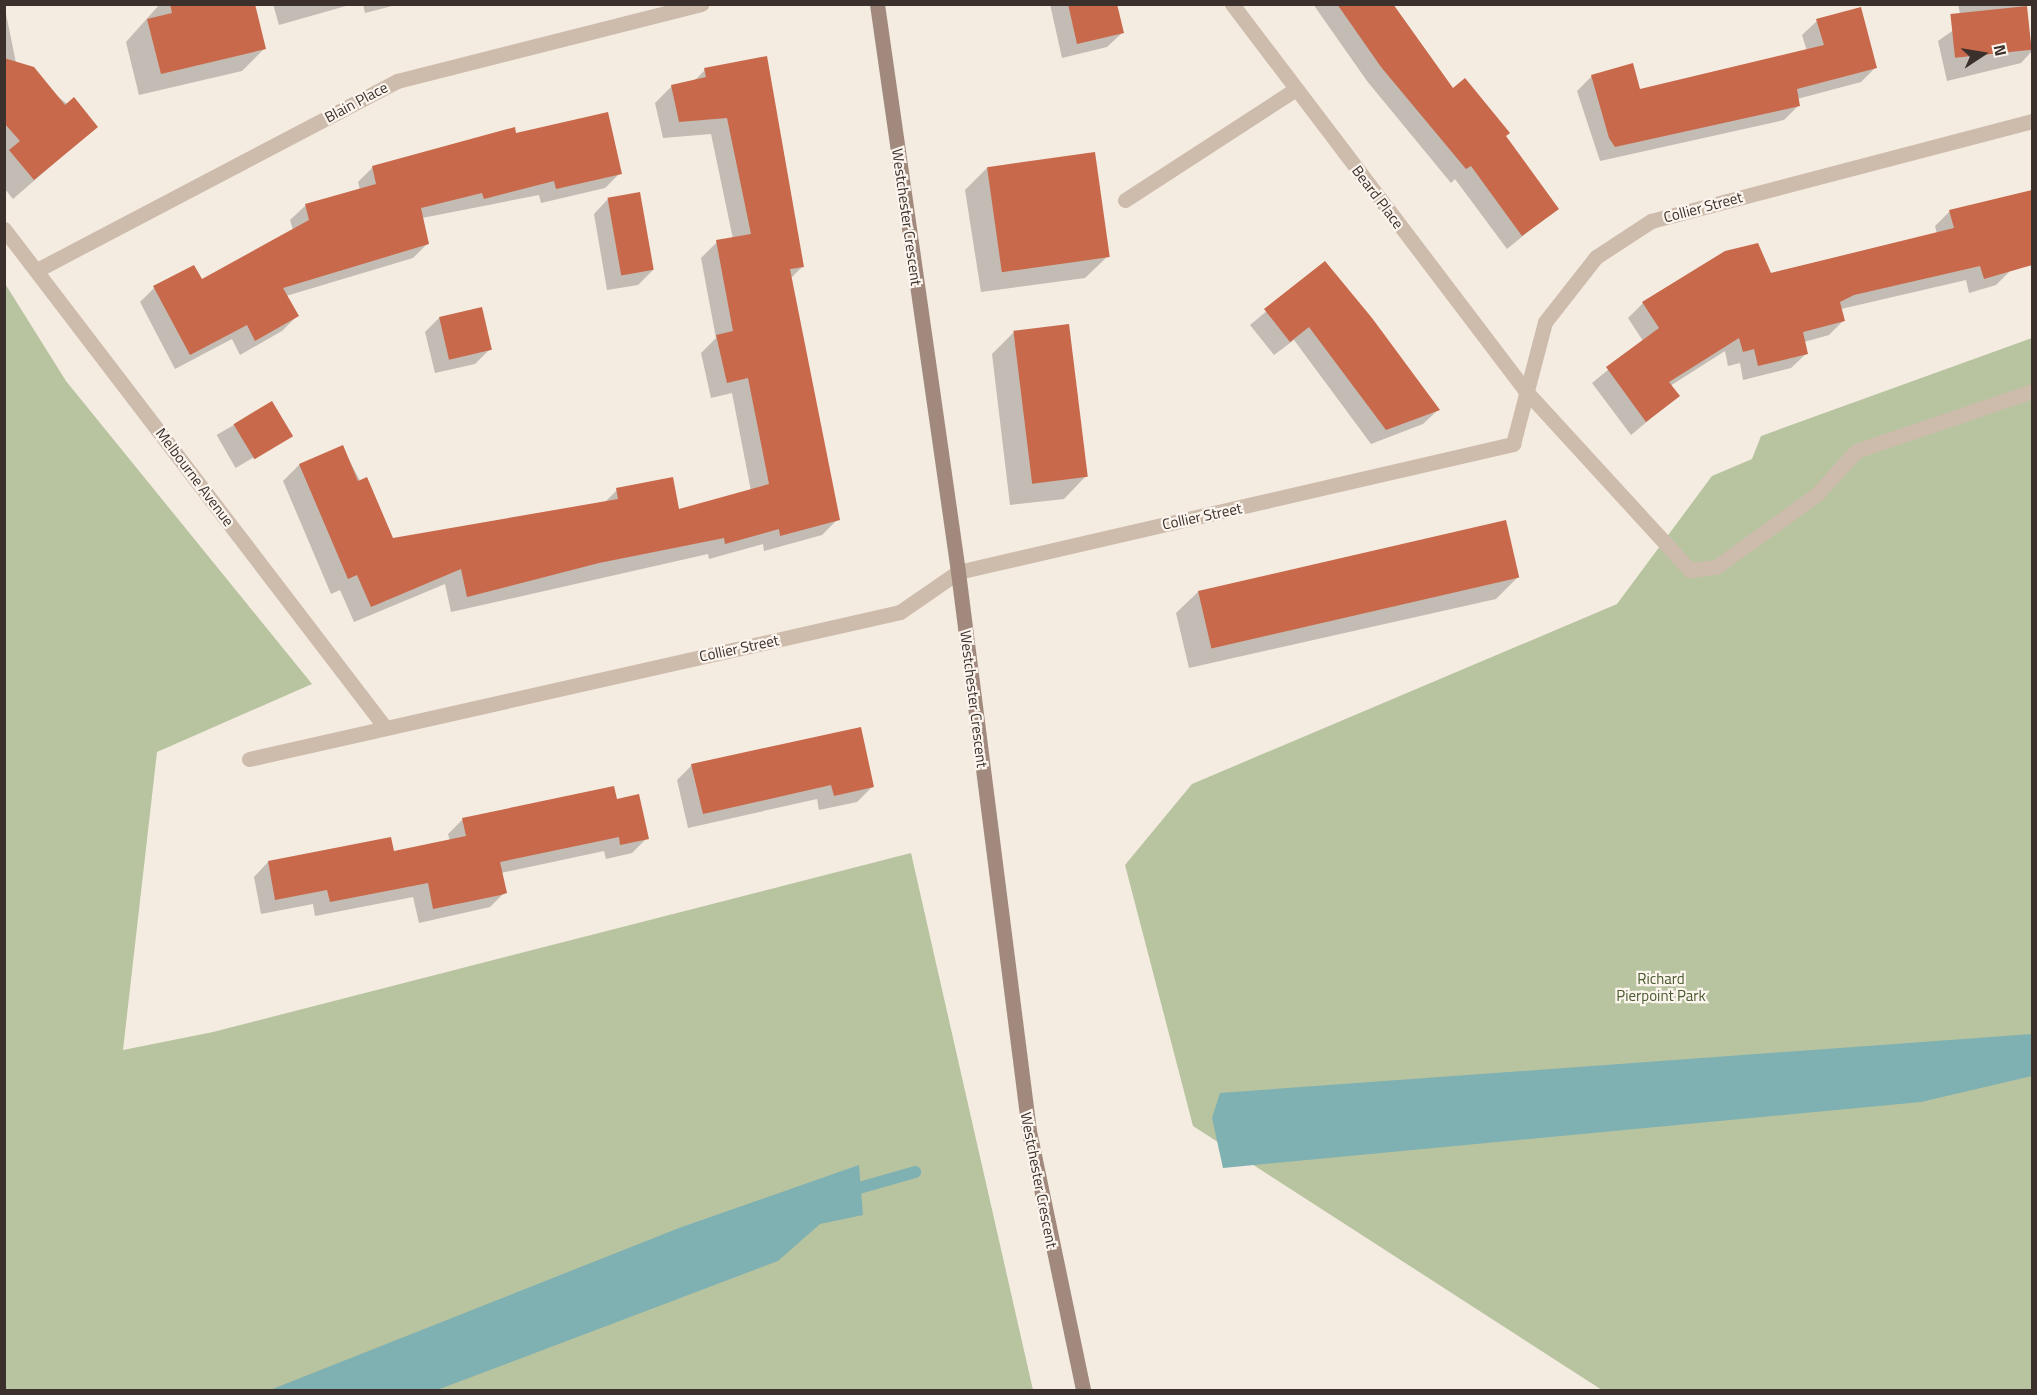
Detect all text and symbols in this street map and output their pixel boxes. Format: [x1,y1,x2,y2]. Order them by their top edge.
north arrow [1953,24,2013,84]
text: N [1988,42,2013,58]
street label: Blain Place [321,78,391,126]
street label: Westchester Crescent [888,147,926,287]
street label: Beard Place [1348,162,1408,232]
street label: Collier Street [1662,188,1744,226]
street label: Melbourne Avenue [152,424,238,530]
street label: Collier Street [1161,499,1243,533]
street label: Westchester Crescent [957,629,991,769]
street label: Collier Street [698,631,780,665]
park label: Richard Pierpoint Park [1616,969,1706,1004]
street label: Westchester Crescent [1017,1110,1061,1250]

